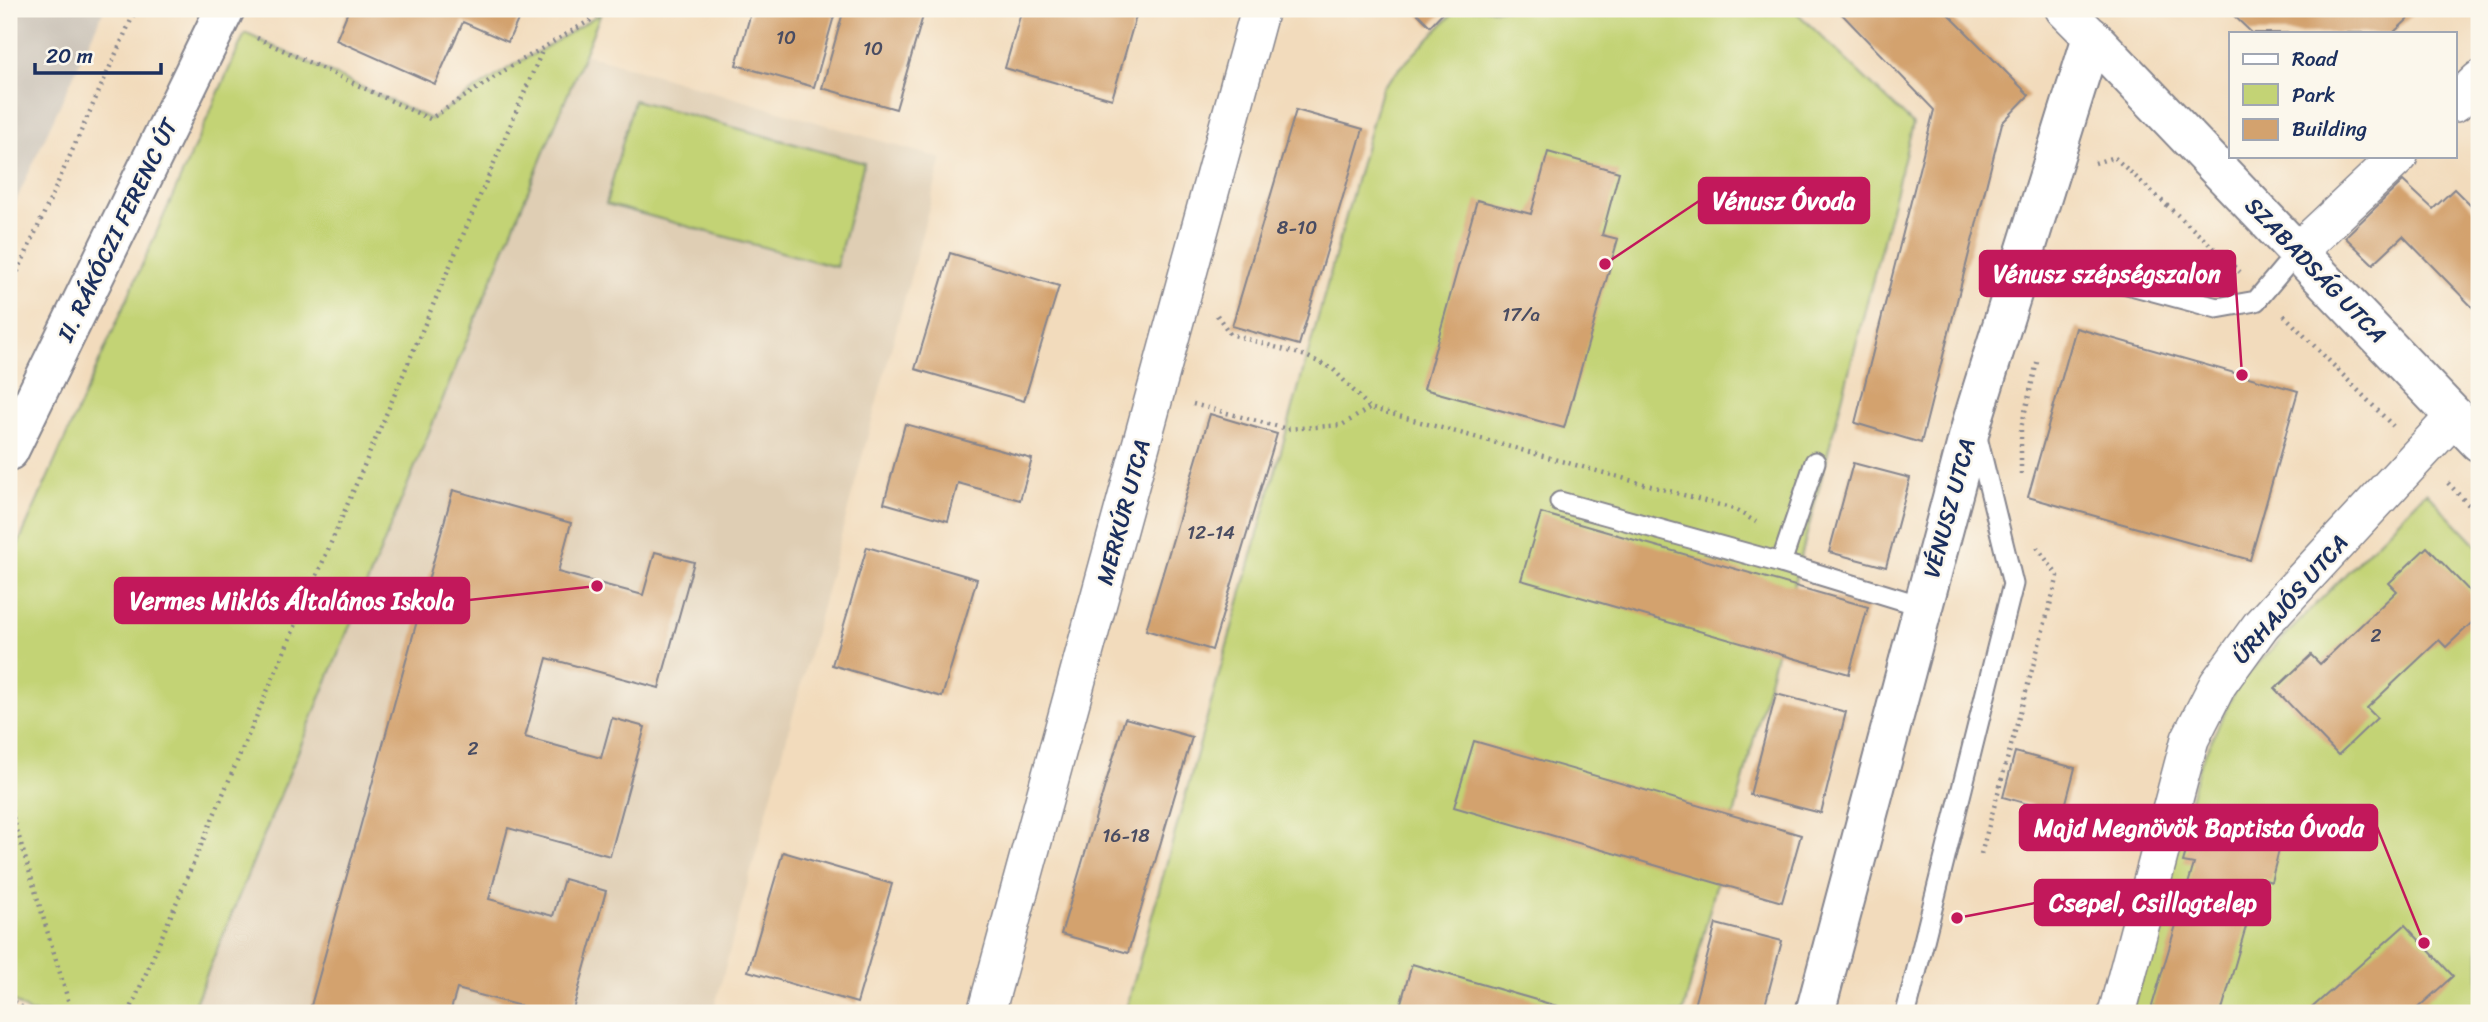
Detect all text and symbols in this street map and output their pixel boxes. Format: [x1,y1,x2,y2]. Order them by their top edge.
house number: 10 [776,21,796,54]
scale bar [35,32,161,76]
house number: 10 [863,32,883,65]
legend [2229,32,2456,158]
text: 20 m [46,37,93,75]
text: Road [2292,40,2339,78]
text: Park [2292,76,2335,114]
street label: II. RÁKÓCZI FERENC ÚT [45,110,190,350]
text: Building [2292,110,2368,148]
callout: Vénusz Óvoda [1699,178,1869,223]
text: Vénusz Óvoda [1713,180,1856,222]
street label: SZABADSÁG UTCA [2234,187,2397,354]
house number: 8-10 [1277,211,1317,244]
callout: Vénusz szépségszalon [1980,251,2235,296]
text: Vénusz szépségszalon [1993,253,2221,295]
house number: 17/a [1502,298,1540,331]
street label: VÉNUSZ UTCA [1911,434,1988,582]
street label: MERKÚR UTCA [1084,435,1163,590]
house number: 12-14 [1187,516,1235,549]
street label: ŰRHAJÓS UTCA [2222,525,2359,674]
callout: Vermes Miklós Általános Iskola [115,578,469,623]
text: Vermes Miklós Általános Iskola [130,580,454,622]
house number: 2 [2371,619,2382,652]
house number: 2 [468,732,479,765]
callout: Majd Megnövök Baptista Óvoda [2020,805,2377,850]
text: Majd Megnövök Baptista Óvoda [2033,807,2365,849]
house number: 16-18 [1102,819,1150,852]
callout: Csepel, Csillagtelep [2035,880,2270,925]
text: Csepel, Csillagtelep [2048,882,2257,924]

